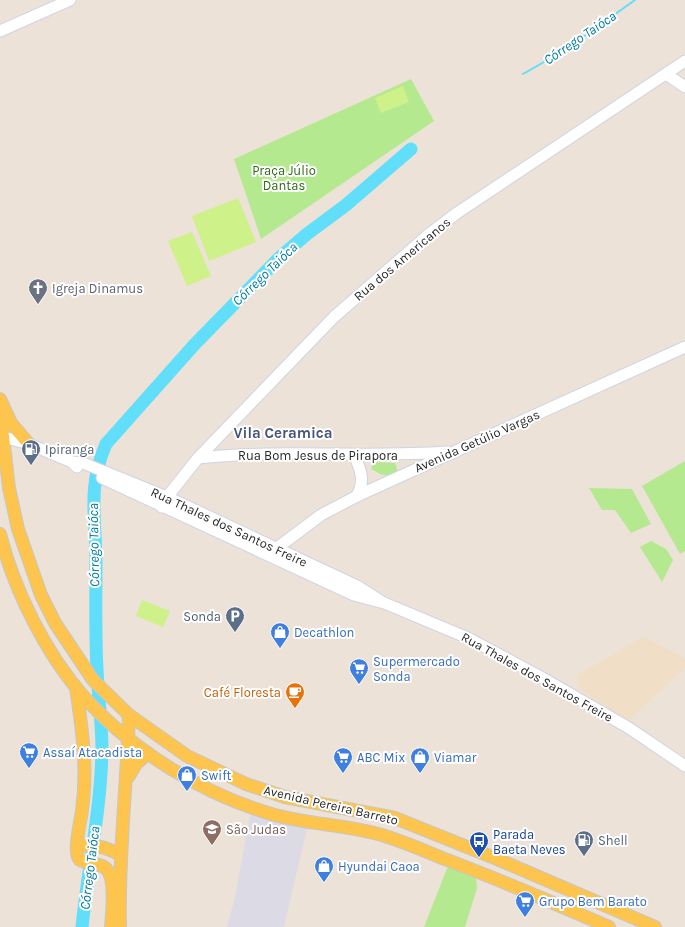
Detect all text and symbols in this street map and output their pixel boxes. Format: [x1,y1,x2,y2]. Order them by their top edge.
water label: Córrego Taióca [540,7,620,69]
park label: Praça Júlio Dantas [252,163,316,193]
street label: Rua dos Americanos [351,214,453,304]
water label: Córrego Taióca [229,239,301,309]
church icon: Igreja Dinamus [27,277,49,305]
place label: Igreja Dinamus [52,281,143,296]
street label: Avenida Getúlio Vargas [412,407,542,475]
district label: Vila Ceramica [233,424,333,442]
fuel station icon: Ipiranga [20,438,42,466]
place label: Ipiranga [45,442,94,457]
street label: Rua Bom Jesus de Pirapora [238,448,398,463]
street label: Rua Thales dos Santos Freire [148,484,310,570]
water label: Córrego Taióca [85,503,103,587]
parking icon: Sonda [224,605,246,633]
place label: Sonda [183,609,221,624]
shop icon: Decathlon [269,621,291,649]
place label: Decathlon [294,625,354,640]
street label: Rua Thales dos Santos Freire [459,629,616,725]
place label: Supermercado Sonda [373,654,460,684]
supermarket icon: Supermercado Sonda [348,657,370,685]
cafe icon: Café Floresta [284,681,306,709]
place label: Café Floresta [204,685,281,700]
supermarket icon: Assaí Atacadista [18,741,40,769]
place label: Assaí Atacadista [43,745,142,760]
supermarket icon: ABC Mix [332,746,354,774]
shop icon: Viamar [409,746,431,774]
place label: ABC Mix [357,750,405,765]
place label: Viamar [434,750,477,765]
shop icon: Swift [176,764,198,792]
place label: Swift [201,768,232,783]
street label: Avenida Pereira Barreto [262,782,400,828]
school or university icon: São Judas [201,818,223,846]
place label: São Judas [226,822,286,837]
water label: Córrego Taióca [76,825,104,911]
place label: Parada Baeta Neves [493,827,566,857]
fuel station icon: Shell [573,829,595,857]
bus stop icon: Parada Baeta Neves [468,830,490,858]
place label: Shell [598,833,628,848]
shop icon: Hyundai Caoa [313,855,335,883]
place label: Hyundai Caoa [338,859,420,874]
supermarket icon: Grupo Bem Barato [514,890,536,918]
place label: Grupo Bem Barato [539,894,647,909]

